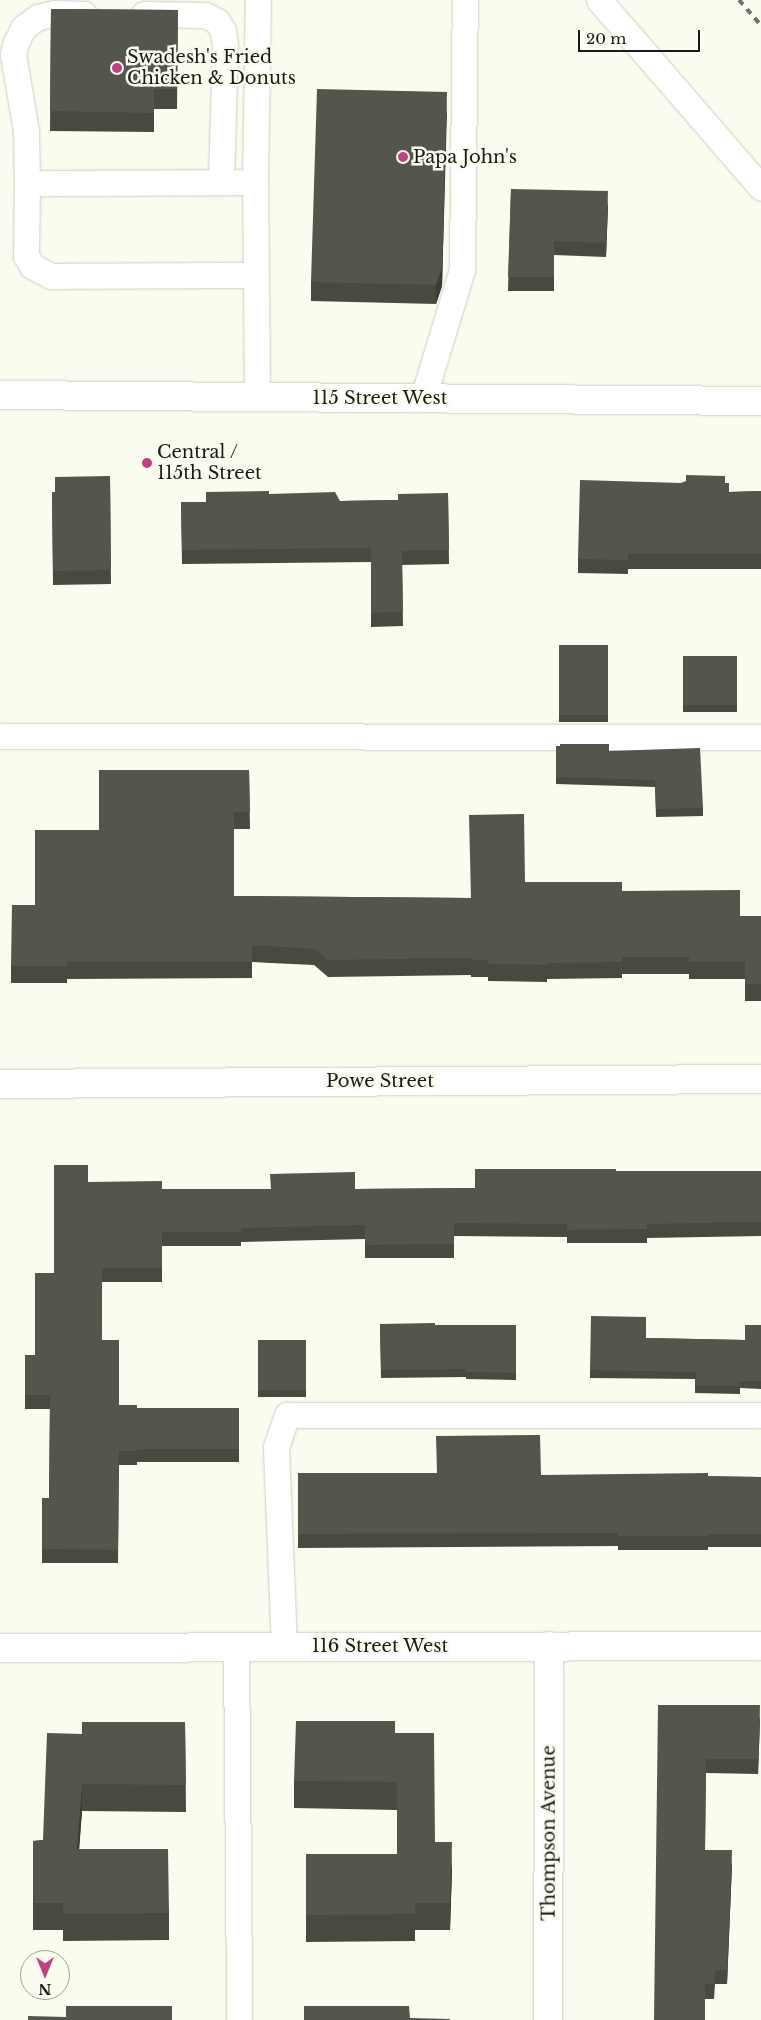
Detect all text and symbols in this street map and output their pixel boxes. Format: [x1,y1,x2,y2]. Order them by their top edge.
scale bar [581,20,704,52]
text: 20 m [586,29,626,48]
place label: Swadesh's Fried Chicken & Donuts [127,47,296,90]
marker: Swadesh's Fried Chicken & Donuts [111,62,123,74]
place label: Papa John's [413,146,517,168]
marker: Papa John's [397,151,409,163]
street label: 115 Street West [312,387,448,409]
place label: Central / 115th Street [157,442,262,484]
marker: Central / 115th Street [141,457,153,469]
street label: Powe Street [326,1070,434,1092]
street label: 116 Street West [311,1635,449,1657]
street label: Thompson Avenue [538,1745,560,1921]
north arrow [20,1950,70,2000]
text: N [38,1980,52,1998]

